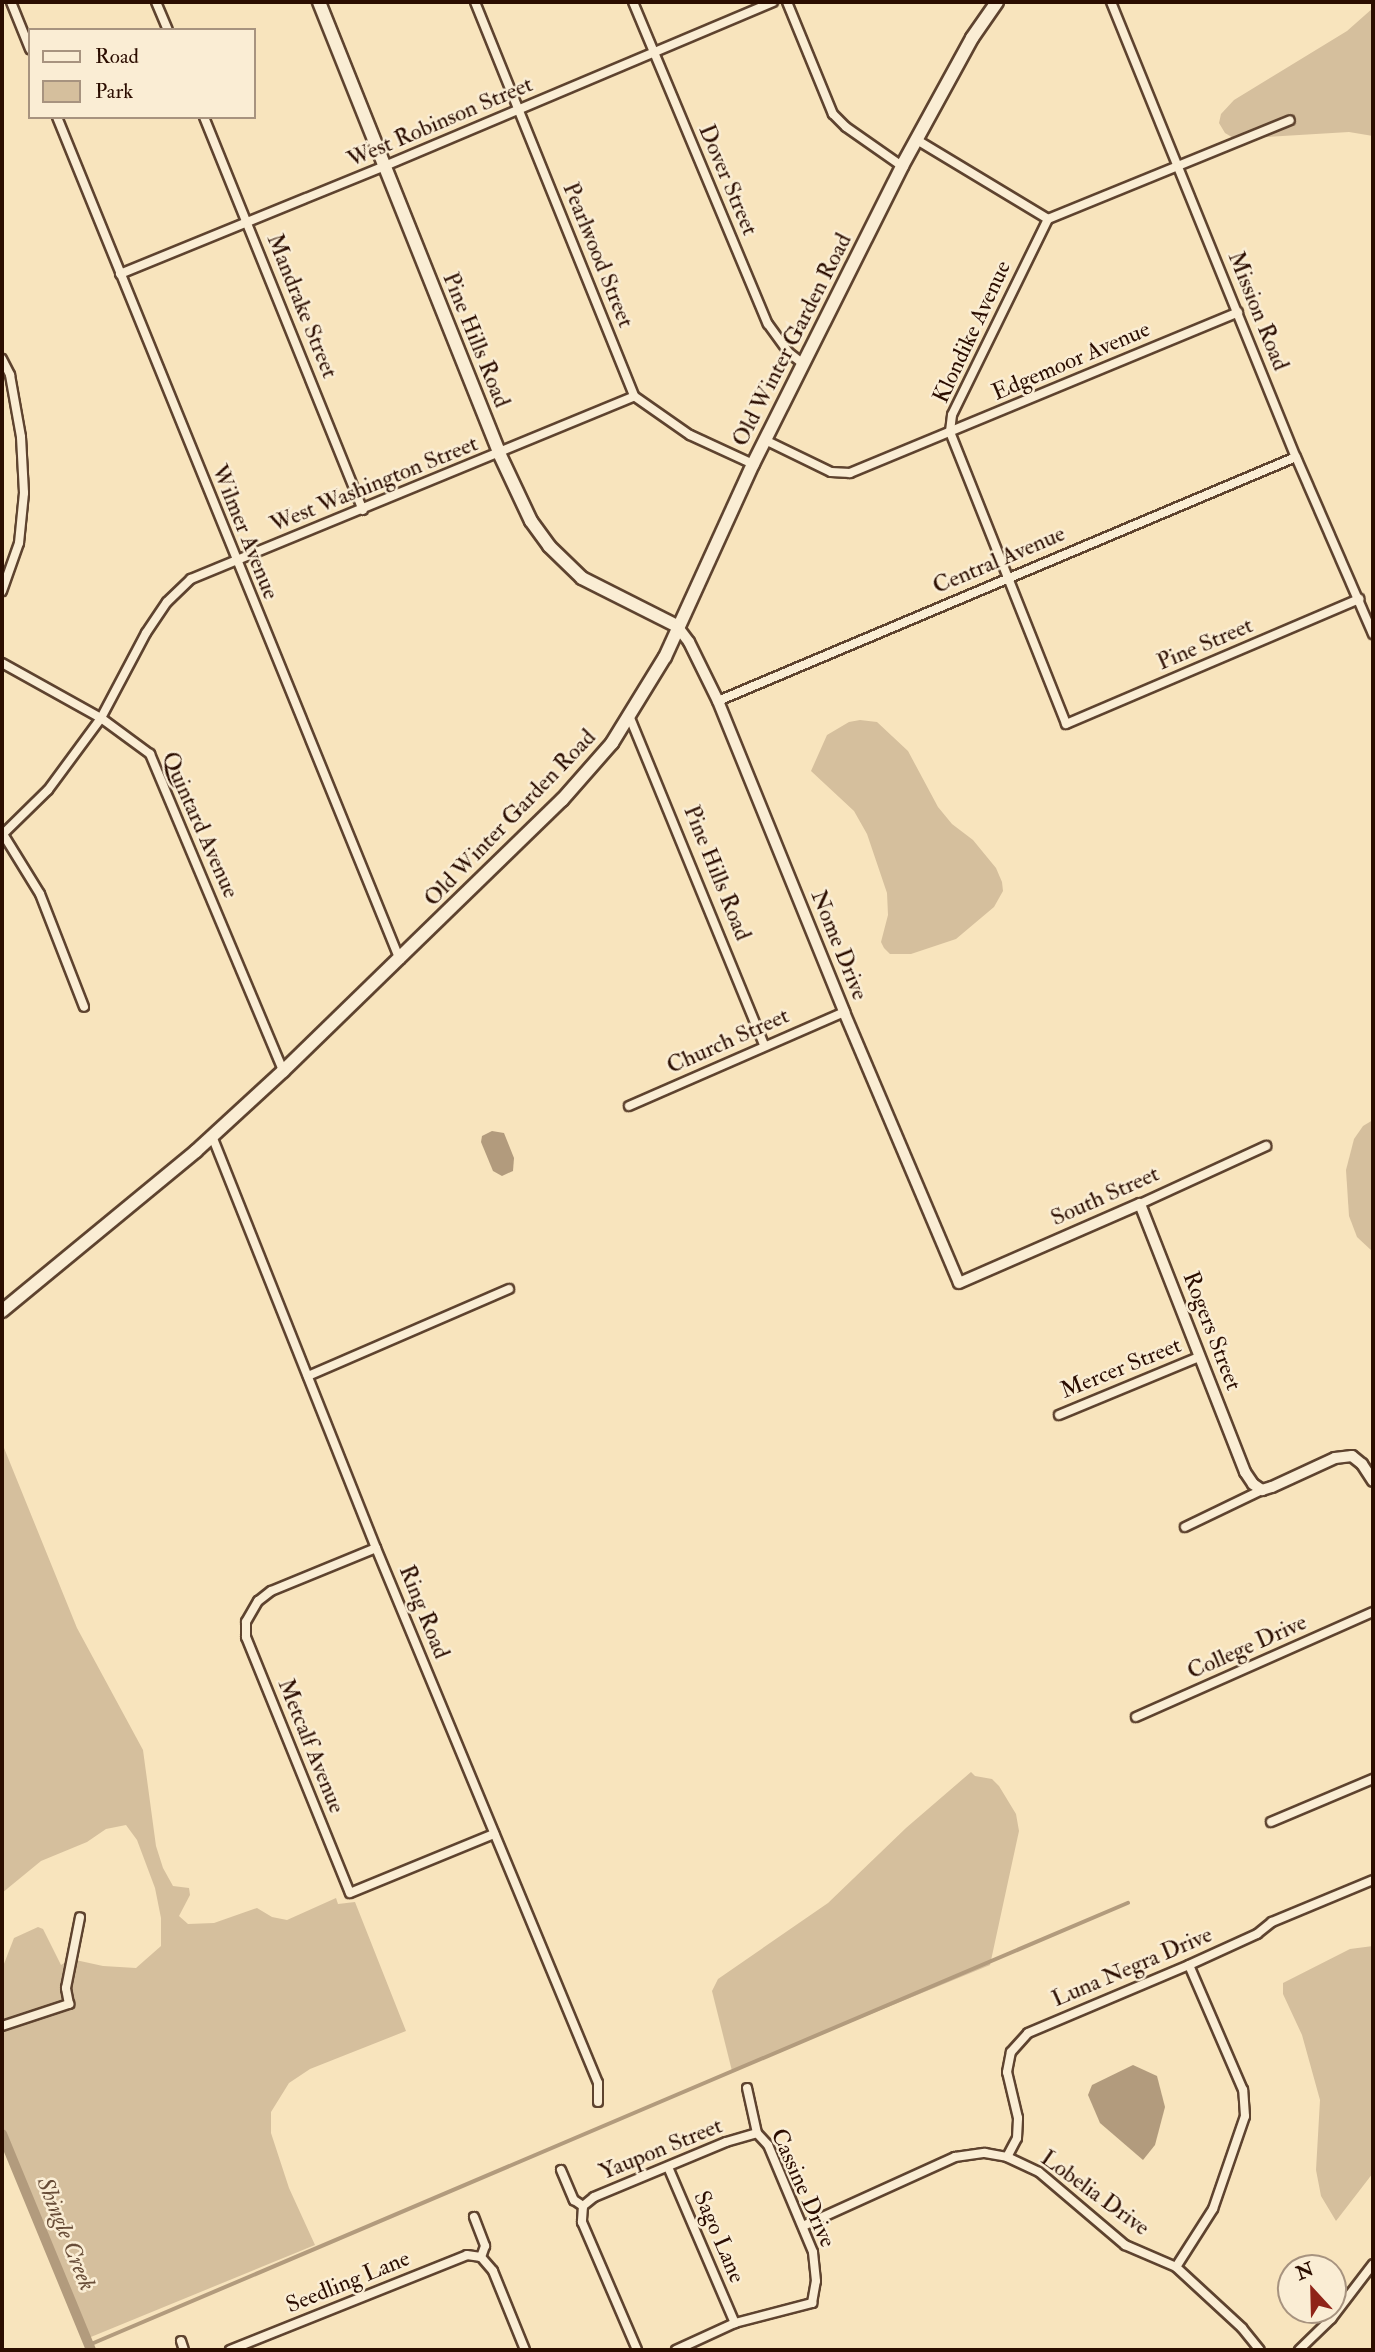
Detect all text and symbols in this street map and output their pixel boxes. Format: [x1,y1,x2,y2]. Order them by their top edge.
legend [28,28,256,119]
text: Road [95,43,139,70]
street label: West Robinson Street [343,70,537,174]
text: Park [95,78,133,105]
street label: Dover Street [692,120,764,240]
street label: Pearlwood Street [556,178,640,332]
street label: Old Winter Garden Road [726,229,858,451]
street label: Mandrake Street [261,230,343,382]
street label: Mission Road [1222,247,1294,375]
street label: Klondike Avenue [927,256,1017,408]
street label: Pine Hills Road [436,268,516,412]
street label: Edgemoor Avenue [988,315,1154,407]
street label: West Washington Street [266,430,482,538]
street label: Wilmer Avenue [205,461,285,603]
street label: Central Avenue [929,520,1069,600]
street label: Pine Street [1153,612,1257,676]
street label: Old Winter Garden Road [418,724,602,912]
street label: Quintard Avenue [155,748,245,902]
street label: Pine Hills Road [677,801,757,945]
street label: Nome Drive [804,886,874,1004]
street label: Church Street [663,1002,793,1080]
street label: South Street [1047,1160,1163,1232]
street label: Rogers Street [1177,1268,1247,1394]
street label: Mercer Street [1057,1331,1185,1405]
street label: Ring Road [393,1561,455,1663]
street label: College Drive [1183,1608,1311,1686]
street label: Metcalf Avenue [272,1675,350,1817]
street label: Luna Negra Drive [1048,1921,1216,2013]
street label: Yaupon Street [596,2112,726,2186]
street label: Cassine Drive [765,2124,841,2252]
street label: Lobelia Drive [1035,2144,1155,2242]
water label: Shingle Creek [30,2173,102,2295]
street label: Sago Lane [687,2187,751,2287]
street label: Seedling Lane [282,2245,414,2319]
north arrow [1277,2254,1347,2324]
text: N [1292,2257,1317,2286]

